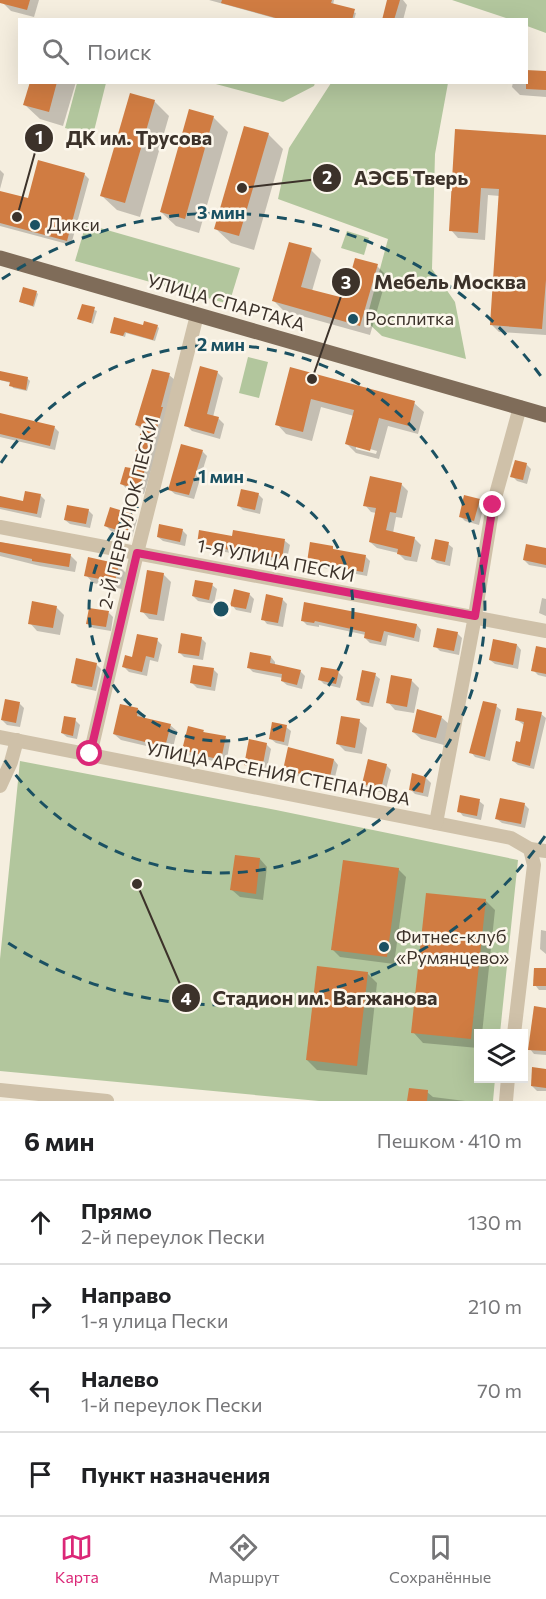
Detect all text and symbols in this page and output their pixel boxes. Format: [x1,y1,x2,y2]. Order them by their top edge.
search box [18,18,528,84]
icon: search [39,35,72,68]
text: Поиск [87,38,152,65]
callout: ДК им. Трусова [24,119,224,157]
text: ДК им. Трусова [66,125,212,149]
text: 1 [35,126,43,148]
callout: АЭСБ Тверь [312,159,480,197]
text: АЭСБ Тверь [354,165,468,189]
text: 2 [322,166,332,188]
text: 3 мин [197,201,245,223]
place label: Дикси [47,213,100,235]
marker: Дикси [28,218,42,232]
callout: Мебель Москва [331,263,538,301]
street label: УЛИЦА СПАРТАКА [145,269,308,335]
text: Мебель Москва [374,269,526,293]
text: 3 [341,271,351,293]
place label: Росплитка [365,307,454,329]
marker: Росплитка [346,312,360,326]
text: 2 мин [197,333,245,355]
street label: 2-Й ПЕРЕУЛОК ПЕСКИ [94,415,163,611]
text: 1 мин [198,465,244,487]
route end [479,491,505,517]
street label: 1-Я УЛИЦА ПЕСКИ [196,534,357,586]
centre of rings [211,599,231,619]
street label: УЛИЦА АРСЕНИЯ СТЕПАНОВА [144,737,412,809]
route start [76,740,102,766]
place label: Фитнес-клуб «Румянцево» [396,925,509,968]
marker: Фитнес-клуб «Румянцево» [377,940,391,954]
callout: Стадион им. Вагжанова [171,979,450,1017]
text: Стадион им. Вагжанова [212,985,438,1009]
text: 4 [180,987,192,1009]
map controls [474,1029,528,1083]
button: layers [474,1029,528,1083]
text: 6 мин [24,1125,94,1156]
text: Пешком · 410 m [377,1128,522,1152]
text: Прямо [81,1197,152,1224]
icon: ahead [24,1206,57,1239]
text: 130 m [468,1210,522,1234]
text: 2-й переулок Пески [81,1224,265,1248]
text: Направо [81,1281,171,1308]
icon: right [24,1290,57,1323]
text: 210 m [468,1294,522,1318]
text: 1-я улица Пески [81,1308,228,1332]
text: Налево [81,1365,159,1392]
icon: left [24,1374,57,1407]
text: 70 m [477,1378,522,1402]
text: 1-й переулок Пески [81,1392,263,1416]
icon: arrive [24,1458,57,1491]
text: Пункт назначения [81,1461,270,1488]
tab: Карта [55,1531,99,1586]
tab: Маршрут [208,1531,280,1586]
tab: Сохранённые [389,1531,491,1586]

